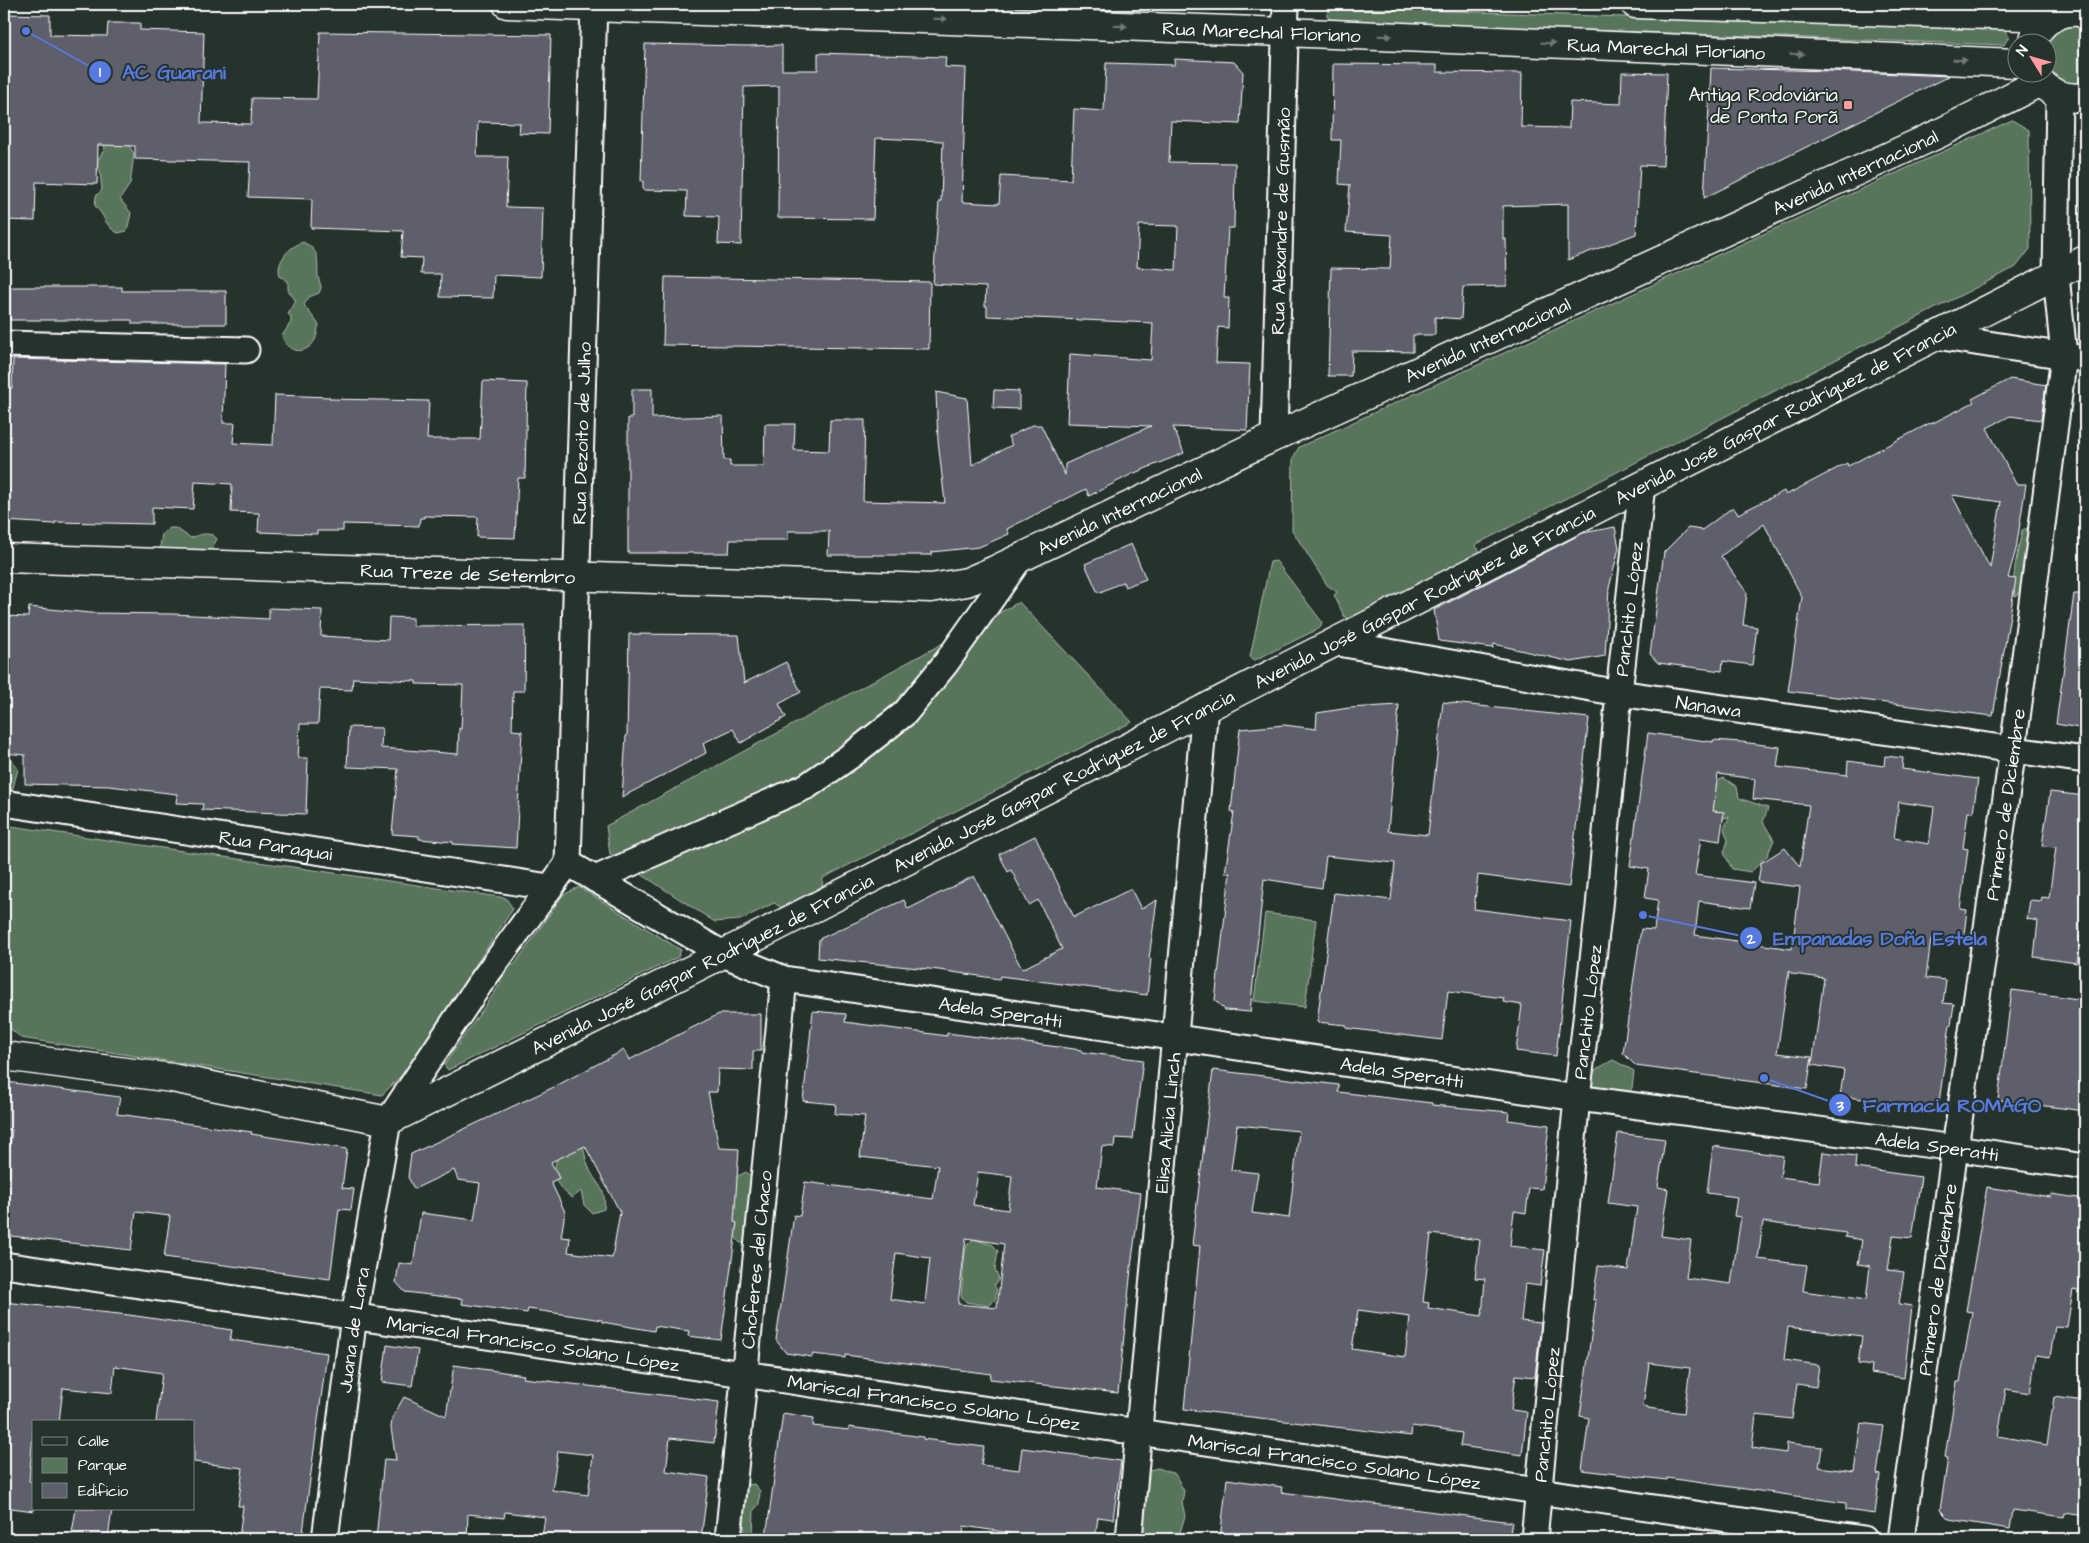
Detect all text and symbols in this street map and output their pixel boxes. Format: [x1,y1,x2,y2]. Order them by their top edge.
one-way arrow [933,16,949,24]
street label: Rua Marechal Floriano [1162,16,1361,50]
one-way arrow [1112,22,1128,30]
one-way arrow [1377,32,1393,40]
street label: Rua Marechal Floriano [1566,32,1766,67]
north arrow [2006,32,2056,82]
one-way arrow [1540,39,1556,47]
text: N [2012,41,2033,60]
one-way arrow [1790,50,1806,58]
callout: AC Guarani [88,54,236,89]
one-way arrow [1952,57,1968,65]
text: AC Guarani [122,59,227,87]
text: 1 [99,62,101,83]
place label: Antiga Rodoviária de Ponta Porã [1689,82,1838,131]
marker: Antiga Rodoviária de Ponta Porã [1842,99,1854,111]
street label: Rua Alexandre de Gusmão [1265,107,1298,335]
street label: Avenida Internacional [1768,124,1943,223]
street label: Avenida Internacional [1401,291,1575,391]
street label: Avenida José Gaspar Rodríguez de Francia [1610,316,1961,512]
street label: Rua Dezoito de Julho [566,341,599,525]
street label: Avenida Internacional [1033,461,1207,563]
street label: Avenida José Gaspar Rodríguez de Francia [1250,500,1601,696]
street label: Panchito López [1609,539,1651,678]
street label: Rua Treze de Setembro [360,558,576,591]
street label: Avenida José Gaspar Rodríguez de Francia [889,684,1240,880]
street label: Nanawa [1674,689,1743,725]
street label: Primero de Diciembre [1979,707,2033,902]
street label: Rua Paraguai [217,824,334,868]
street label: Avenida José Gaspar Rodríguez de Francia [527,867,879,1062]
callout: Empanadas Doña Estela [1738,921,1997,956]
text: Empanadas Doña Estela [1773,925,1988,953]
text: 2 [1746,929,1756,950]
street label: Panchito López [1567,942,1610,1081]
street label: Adela Speratti [937,990,1064,1036]
street label: Elisa Alicia Linch [1149,1051,1188,1194]
street label: Adela Speratti [1338,1051,1465,1096]
callout: Farmacia ROMAGO [1827,1088,2051,1123]
text: Farmacia ROMAGO [1863,1092,2042,1120]
text: 3 [1835,1096,1844,1117]
street label: Adela Speratti [1873,1126,2000,1169]
street label: Choferes del Chaco [735,1169,780,1350]
street label: Primero de Diciembre [1912,1182,1965,1377]
street label: Juana de Lara [332,1265,377,1395]
street label: Mariscal Francisco Solano López [385,1310,682,1379]
street label: Panchito López [1528,1345,1568,1484]
street label: Mariscal Francisco Solano López [785,1369,1083,1438]
legend [32,1420,195,1510]
street label: Mariscal Francisco Solano López [1186,1428,1483,1497]
text: Calle [78,1431,109,1452]
text: Parque [78,1455,127,1476]
text: Edificio [78,1481,129,1502]

